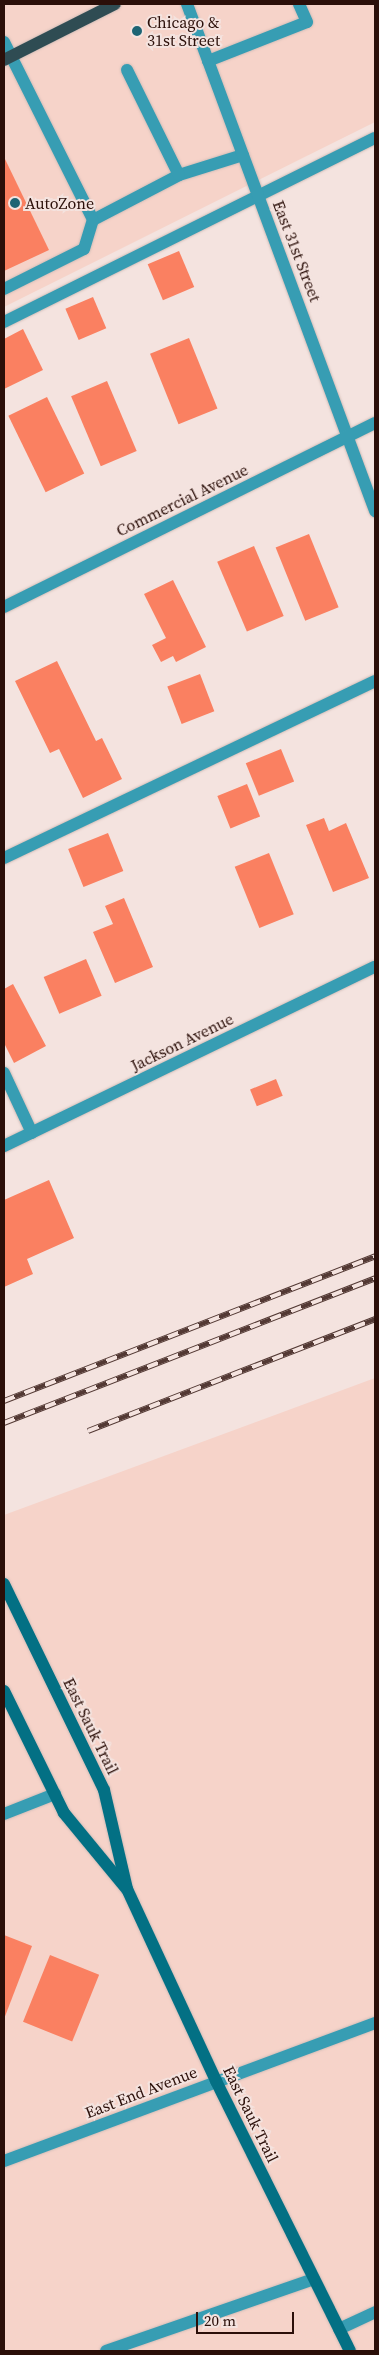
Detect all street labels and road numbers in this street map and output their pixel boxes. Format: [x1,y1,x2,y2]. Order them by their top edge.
street label: East 31st Street [269,198,325,304]
street label: Commercial Avenue [113,460,251,540]
street label: Jackson Avenue [128,1009,236,1075]
street label: East Sauk Trail [59,1674,123,1778]
street label: East End Avenue [82,2062,200,2122]
street label: East Sauk Trail [219,2062,283,2166]

